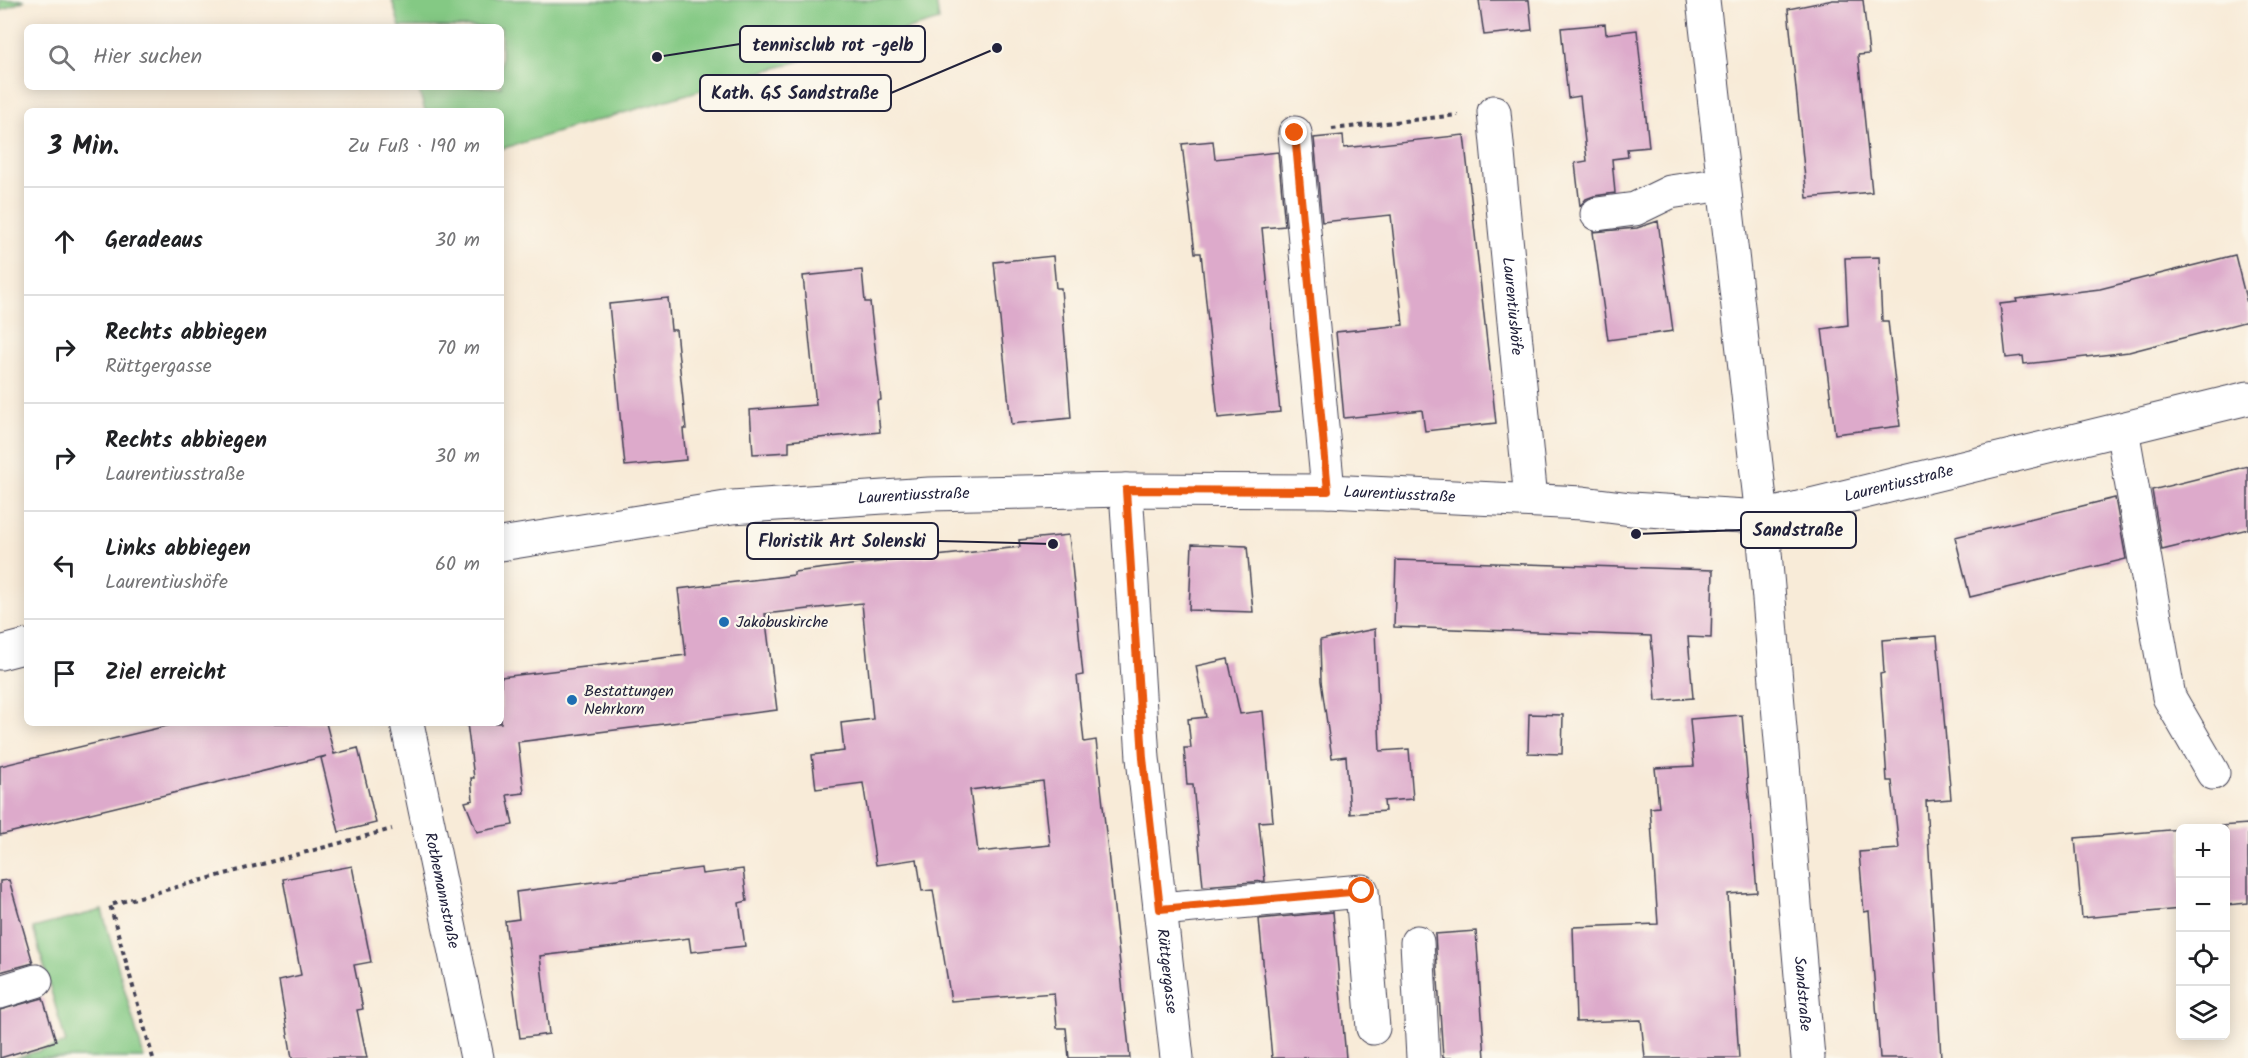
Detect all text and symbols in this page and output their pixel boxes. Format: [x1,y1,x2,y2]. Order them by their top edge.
search box [24,24,504,90]
callout: tennisclub rot -gelb [740,26,925,62]
text: tennisclub rot -gelb [752,32,914,61]
text: Hier suchen [93,40,202,75]
icon: search [45,41,78,74]
callout: Kath. GS Sandstraße [700,75,891,111]
text: Kath. GS Sandstraße [711,80,879,109]
route end [1281,119,1307,145]
text: 3 Min. [48,126,119,168]
text: Zu Fuß · 190 m [347,131,480,163]
text: Geradeaus [105,224,203,259]
icon: ahead [48,225,81,258]
text: 30 m [435,225,480,257]
street label: Laurentiushöfe [1495,256,1530,356]
text: Rechts abbiegen [105,316,267,351]
icon: right [48,333,81,366]
text: 70 m [437,333,480,365]
text: Rüttgergasse [105,351,212,383]
text: Rechts abbiegen [105,424,267,459]
icon: right [48,441,81,474]
text: 30 m [435,441,480,473]
street label: Laurentiusstraße [1841,458,1956,509]
text: Laurentiusstraße [105,459,245,491]
street label: Laurentiusstraße [1343,479,1456,509]
street label: Laurentiusstraße [857,481,970,511]
callout: Sandstraße [1741,512,1856,548]
text: Sandstraße [1753,517,1844,546]
callout: Floristik Art Solenski [747,523,938,559]
text: Floristik Art Solenski [758,528,926,557]
text: Links abbiegen [105,532,251,567]
icon: left [48,549,81,582]
text: 60 m [435,549,480,581]
text: Laurentiushöfe [105,567,228,599]
place label: Jakobuskirche [736,610,828,635]
marker: Jakobuskirche [717,615,731,629]
text: Ziel erreicht [105,656,226,691]
icon: arrive [48,657,81,690]
place label: Bestattungen Nehrkorn [584,679,674,722]
marker: Bestattungen Nehrkorn [565,693,579,707]
map controls [2176,824,2230,1040]
button: + [2176,824,2230,878]
street label: Rothemannstraße [418,830,466,951]
route start [1348,877,1374,903]
button: − [2176,878,2230,932]
street label: Rüttgergasse [1150,927,1184,1015]
button: locate [2176,932,2230,986]
street label: Sandstraße [1787,956,1818,1032]
button: layers [2176,986,2230,1040]

